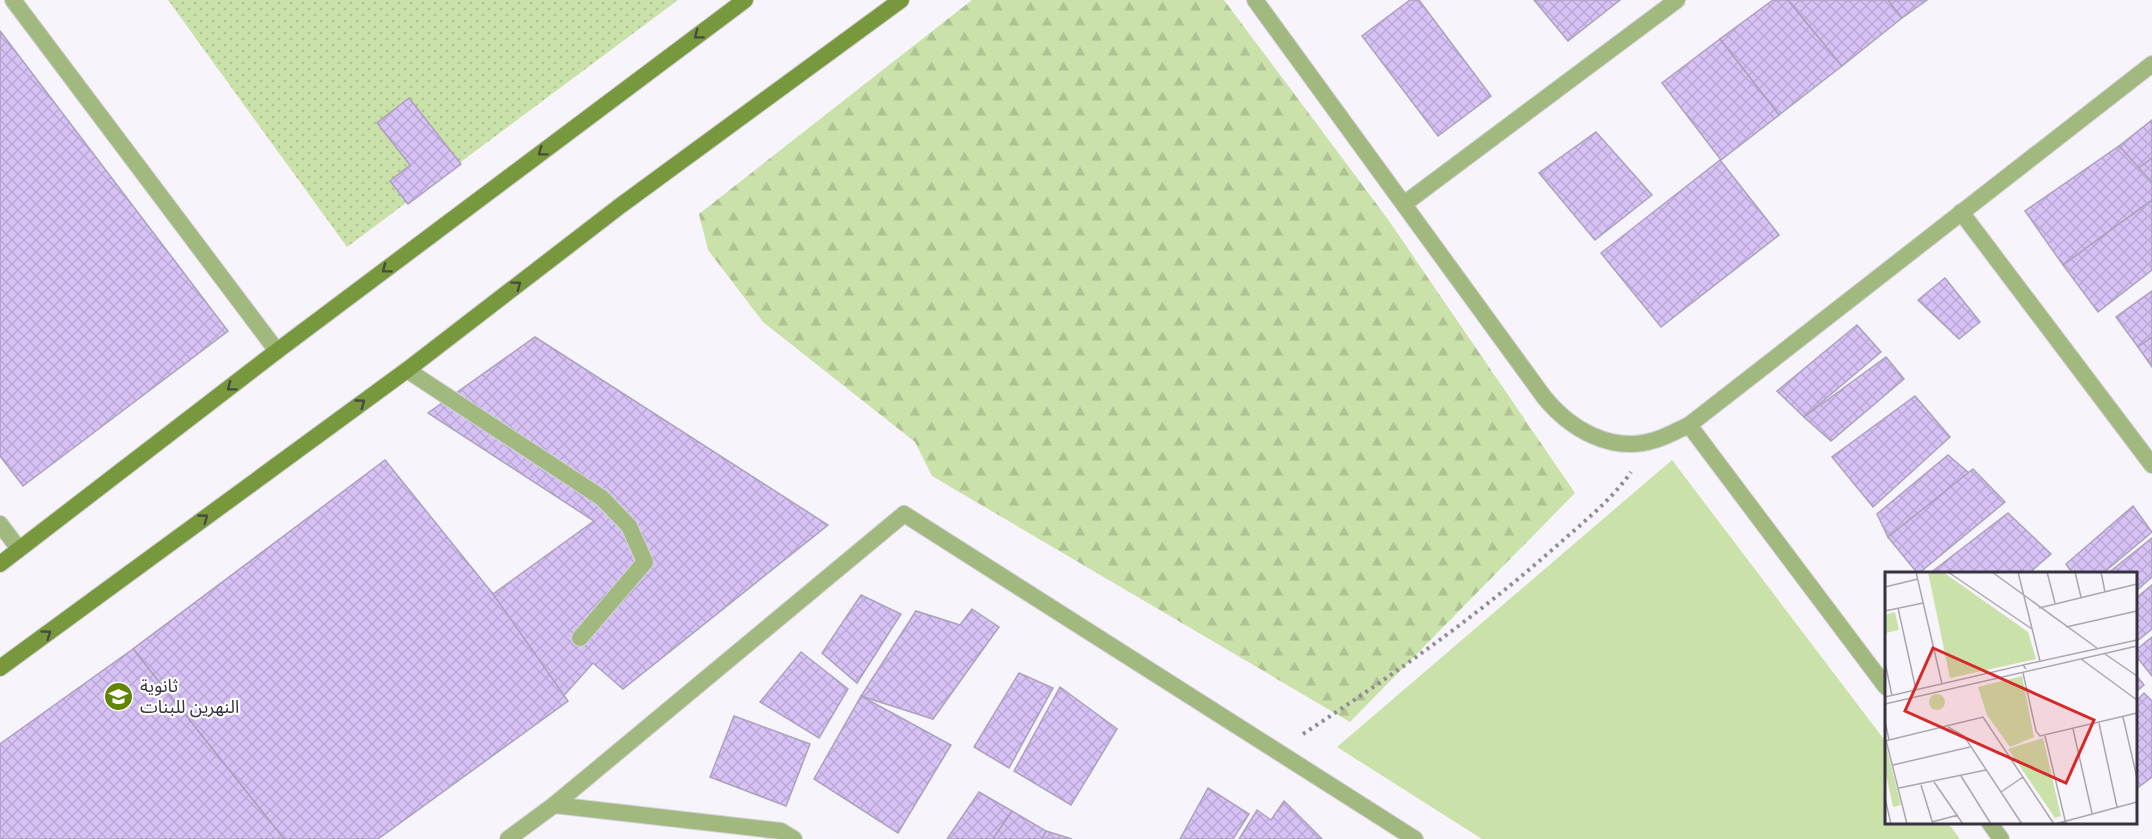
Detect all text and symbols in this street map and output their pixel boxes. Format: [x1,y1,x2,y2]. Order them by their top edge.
one-way arrow [694,28,705,39]
one-way arrow [538,145,549,156]
one-way arrow [382,262,393,273]
one-way arrow [510,282,521,293]
one-way arrow [226,379,237,390]
one-way arrow [355,399,366,410]
one-way arrow [198,515,209,526]
inset map [1885,572,2137,824]
one-way arrow [41,630,52,641]
place label: ثانوية النهرين للبنات [140,675,239,718]
school or university icon: ثانوية النهرين للبنات [103,680,135,712]

